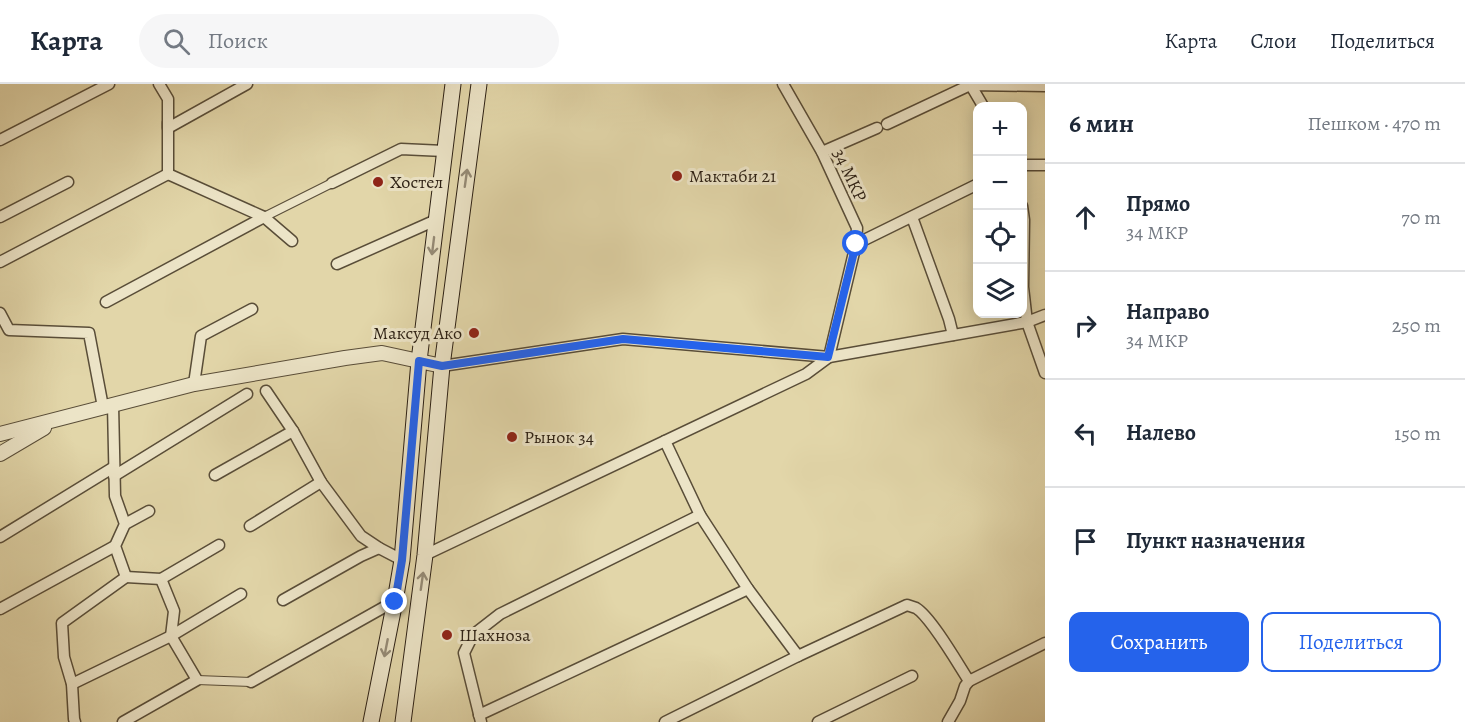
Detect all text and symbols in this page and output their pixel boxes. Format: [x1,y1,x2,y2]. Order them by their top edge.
search box [139,14,559,68]
text: Карта [30,22,103,60]
icon: search [160,25,193,58]
text: Поиск [208,26,268,56]
text: Карта [1164,27,1217,55]
text: Слои [1250,27,1297,55]
text: Поделиться [1330,27,1435,55]
map controls [973,102,1027,318]
button: + [973,102,1027,156]
text: 6 мин [1069,106,1134,141]
text: Пешком · 470 m [1308,110,1441,137]
street label: 34 МКР [827,145,873,205]
button: − [973,156,1027,210]
place label: Мактаби 21 [689,164,776,188]
one-way arrow [461,169,472,189]
marker: Мактаби 21 [670,169,684,183]
place label: Хостел [390,170,443,194]
marker: Хостел [371,175,385,189]
text: Прямо [1126,189,1190,219]
icon: ahead [1069,201,1102,234]
text: 70 m [1401,204,1441,231]
button: locate [973,210,1027,264]
text: 34 МКР [1126,219,1188,246]
route start [842,230,868,256]
one-way arrow [427,236,438,256]
button: layers [973,264,1027,318]
text: Направо [1126,297,1209,327]
icon: right [1069,309,1102,342]
text: 250 m [1392,312,1441,339]
place label: Максуд Ако [373,321,462,345]
marker: Максуд Ако [467,326,481,340]
text: 34 МКР [1126,327,1188,354]
icon: left [1069,417,1102,450]
text: Налево [1126,418,1196,448]
text: 150 m [1394,420,1441,447]
place label: Рынок 34 [524,425,594,449]
marker: Рынок 34 [505,430,519,444]
icon: arrive [1069,525,1102,558]
text: Пункт назначения [1126,526,1305,556]
one-way arrow [417,571,428,591]
route end [381,588,407,614]
button: Сохранить [1069,612,1249,672]
button: Поделиться [1261,612,1441,672]
place label: Шахноза [459,623,531,647]
marker: Шахноза [440,628,454,642]
one-way arrow [380,638,391,658]

